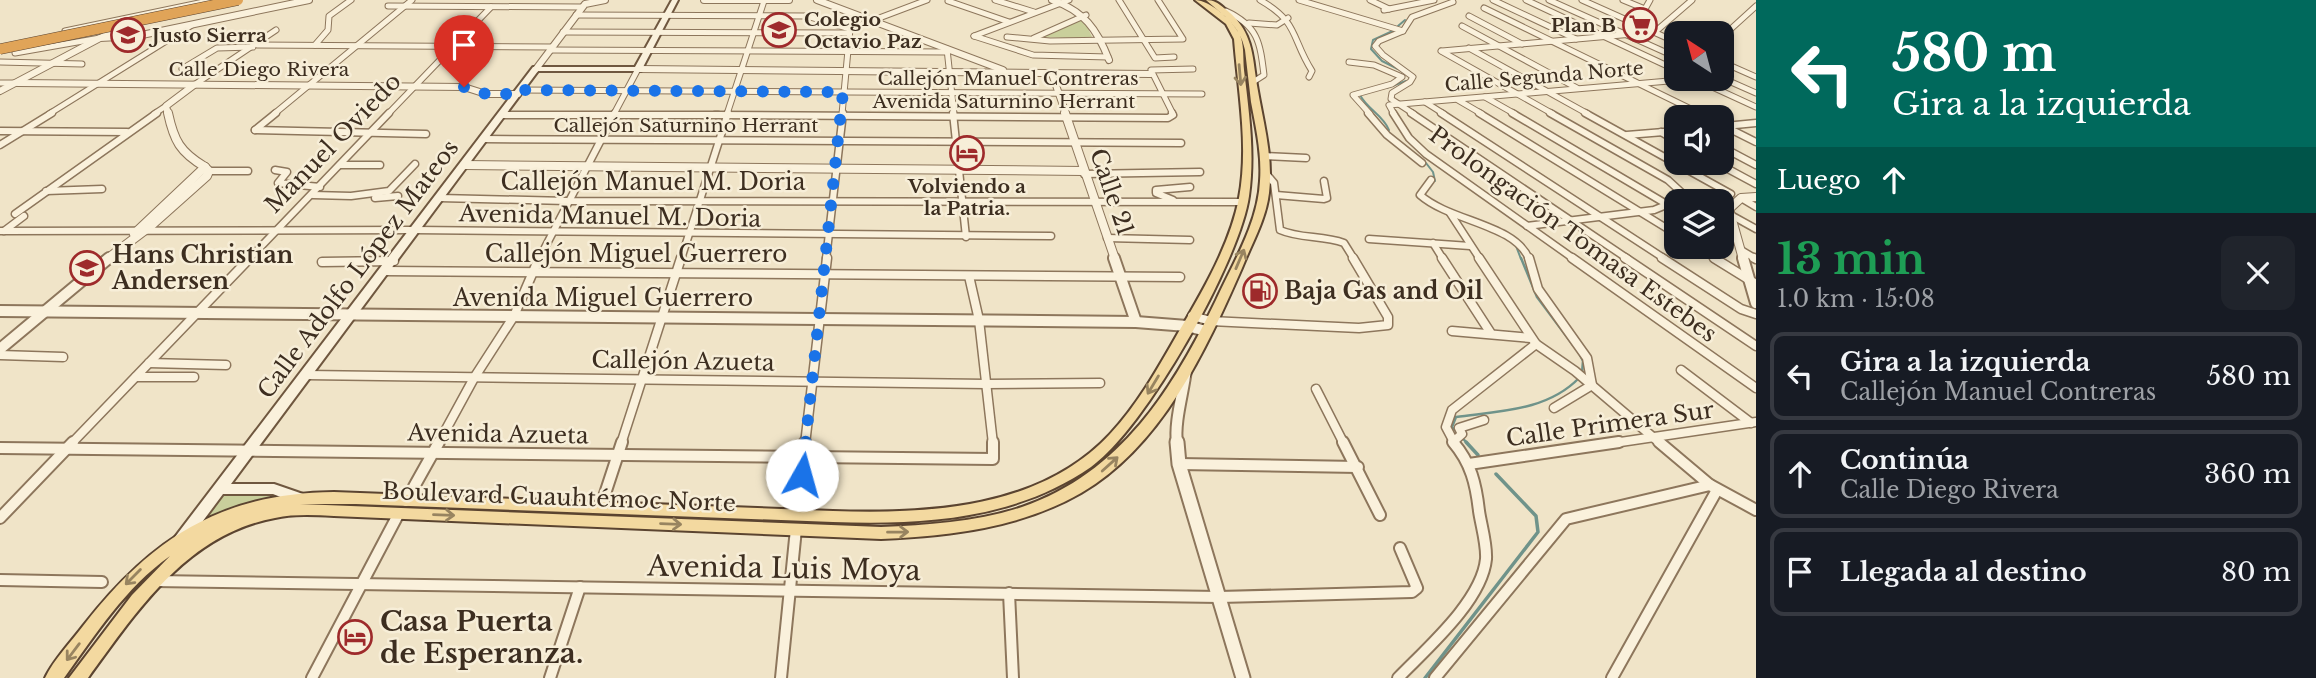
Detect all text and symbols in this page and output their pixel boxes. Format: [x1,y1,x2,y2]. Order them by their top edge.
supermarket icon: Plan B [1621,6,1659,44]
place label: Colegio Octavio Paz [804,8,922,53]
school or university icon: Colegio Octavio Paz [760,11,798,49]
place label: Plan B [1551,14,1616,37]
pin [434,15,494,87]
school or university icon: Justo Sierra [109,16,147,54]
north arrow [1664,21,1734,91]
map controls [1664,21,1734,259]
text: 580 m [1892,23,2057,84]
place label: Justo Sierra [148,24,267,47]
icon: arrive [445,26,483,64]
icon: left [1777,28,1868,119]
street label: Calle Segunda Norte [1444,56,1644,97]
street label: Calle Diego Rivera [169,58,350,81]
one-way arrow [1234,63,1247,85]
street label: Manuel Oviedo [259,67,407,219]
street label: Callejón Manuel Contreras [877,67,1139,90]
text: Gira a la izquierda [1892,84,2191,124]
street label: Avenida Saturnino Herrant [871,90,1136,113]
button: sound [1664,105,1734,175]
street label: Callejón Saturnino Herrant [554,114,819,137]
street label: Prolongación Tomasa Estebes [1424,120,1722,348]
street label: Calle Adolfo López Mateos [252,134,464,404]
hotel icon: Volviendo a la Patria. [948,134,986,172]
street label: Calle 21 [1084,145,1140,239]
icon: ahead [1875,161,1913,199]
text: Luego [1777,164,1861,196]
street label: Callejón Manuel M. Doria [501,168,806,196]
place label: Volviendo a la Patria. [907,175,1026,220]
button: layers [1664,189,1734,259]
street label: Avenida Manuel M. Doria [458,199,762,233]
text: 13 min [1777,233,1925,285]
button: close [2221,236,2295,310]
street label: Callejón Miguel Guerrero [485,240,787,268]
place label: Hans Christian Andersen [111,241,294,295]
school or university icon: Hans Christian Andersen [68,249,106,287]
one-way arrow [1234,249,1247,270]
fuel station icon: Baja Gas and Oil [1241,272,1279,310]
place label: Baja Gas and Oil [1284,277,1483,305]
street label: Avenida Miguel Guerrero [452,284,753,312]
text: 1.0 km · 15:08 [1777,285,1935,313]
street label: Callejón Azueta [591,345,775,377]
text: Gira a la izquierda [1840,346,2090,378]
icon: left [1781,357,1819,395]
text: 580 m [2207,360,2291,392]
one-way arrow [1146,375,1160,395]
text: Callejón Manuel Contreras [1840,378,2156,406]
street label: Calle Primera Sur [1504,396,1716,452]
street label: Avenida Azueta [406,418,589,450]
position arrow [765,438,839,512]
text: Continúa [1840,444,1969,476]
icon: ahead [1781,455,1819,493]
one-way arrow [1101,456,1119,472]
text: 360 m [2204,458,2291,490]
text: Calle Diego Rivera [1840,476,2059,504]
street label: Boulevard Cuauhtémoc Norte [382,477,736,517]
one-way arrow [432,508,455,522]
one-way arrow [659,517,682,530]
one-way arrow [886,526,909,539]
street label: Avenida Luis Moya [646,549,922,588]
icon: arrive [1781,553,1819,591]
text: Llegada al destino [1840,556,2087,588]
text: 80 m [2221,556,2291,588]
one-way arrow [125,569,142,586]
place label: Casa Puerta de Esperanza. [380,604,583,671]
hotel icon: Casa Puerta de Esperanza. [336,618,374,656]
one-way arrow [66,643,81,661]

